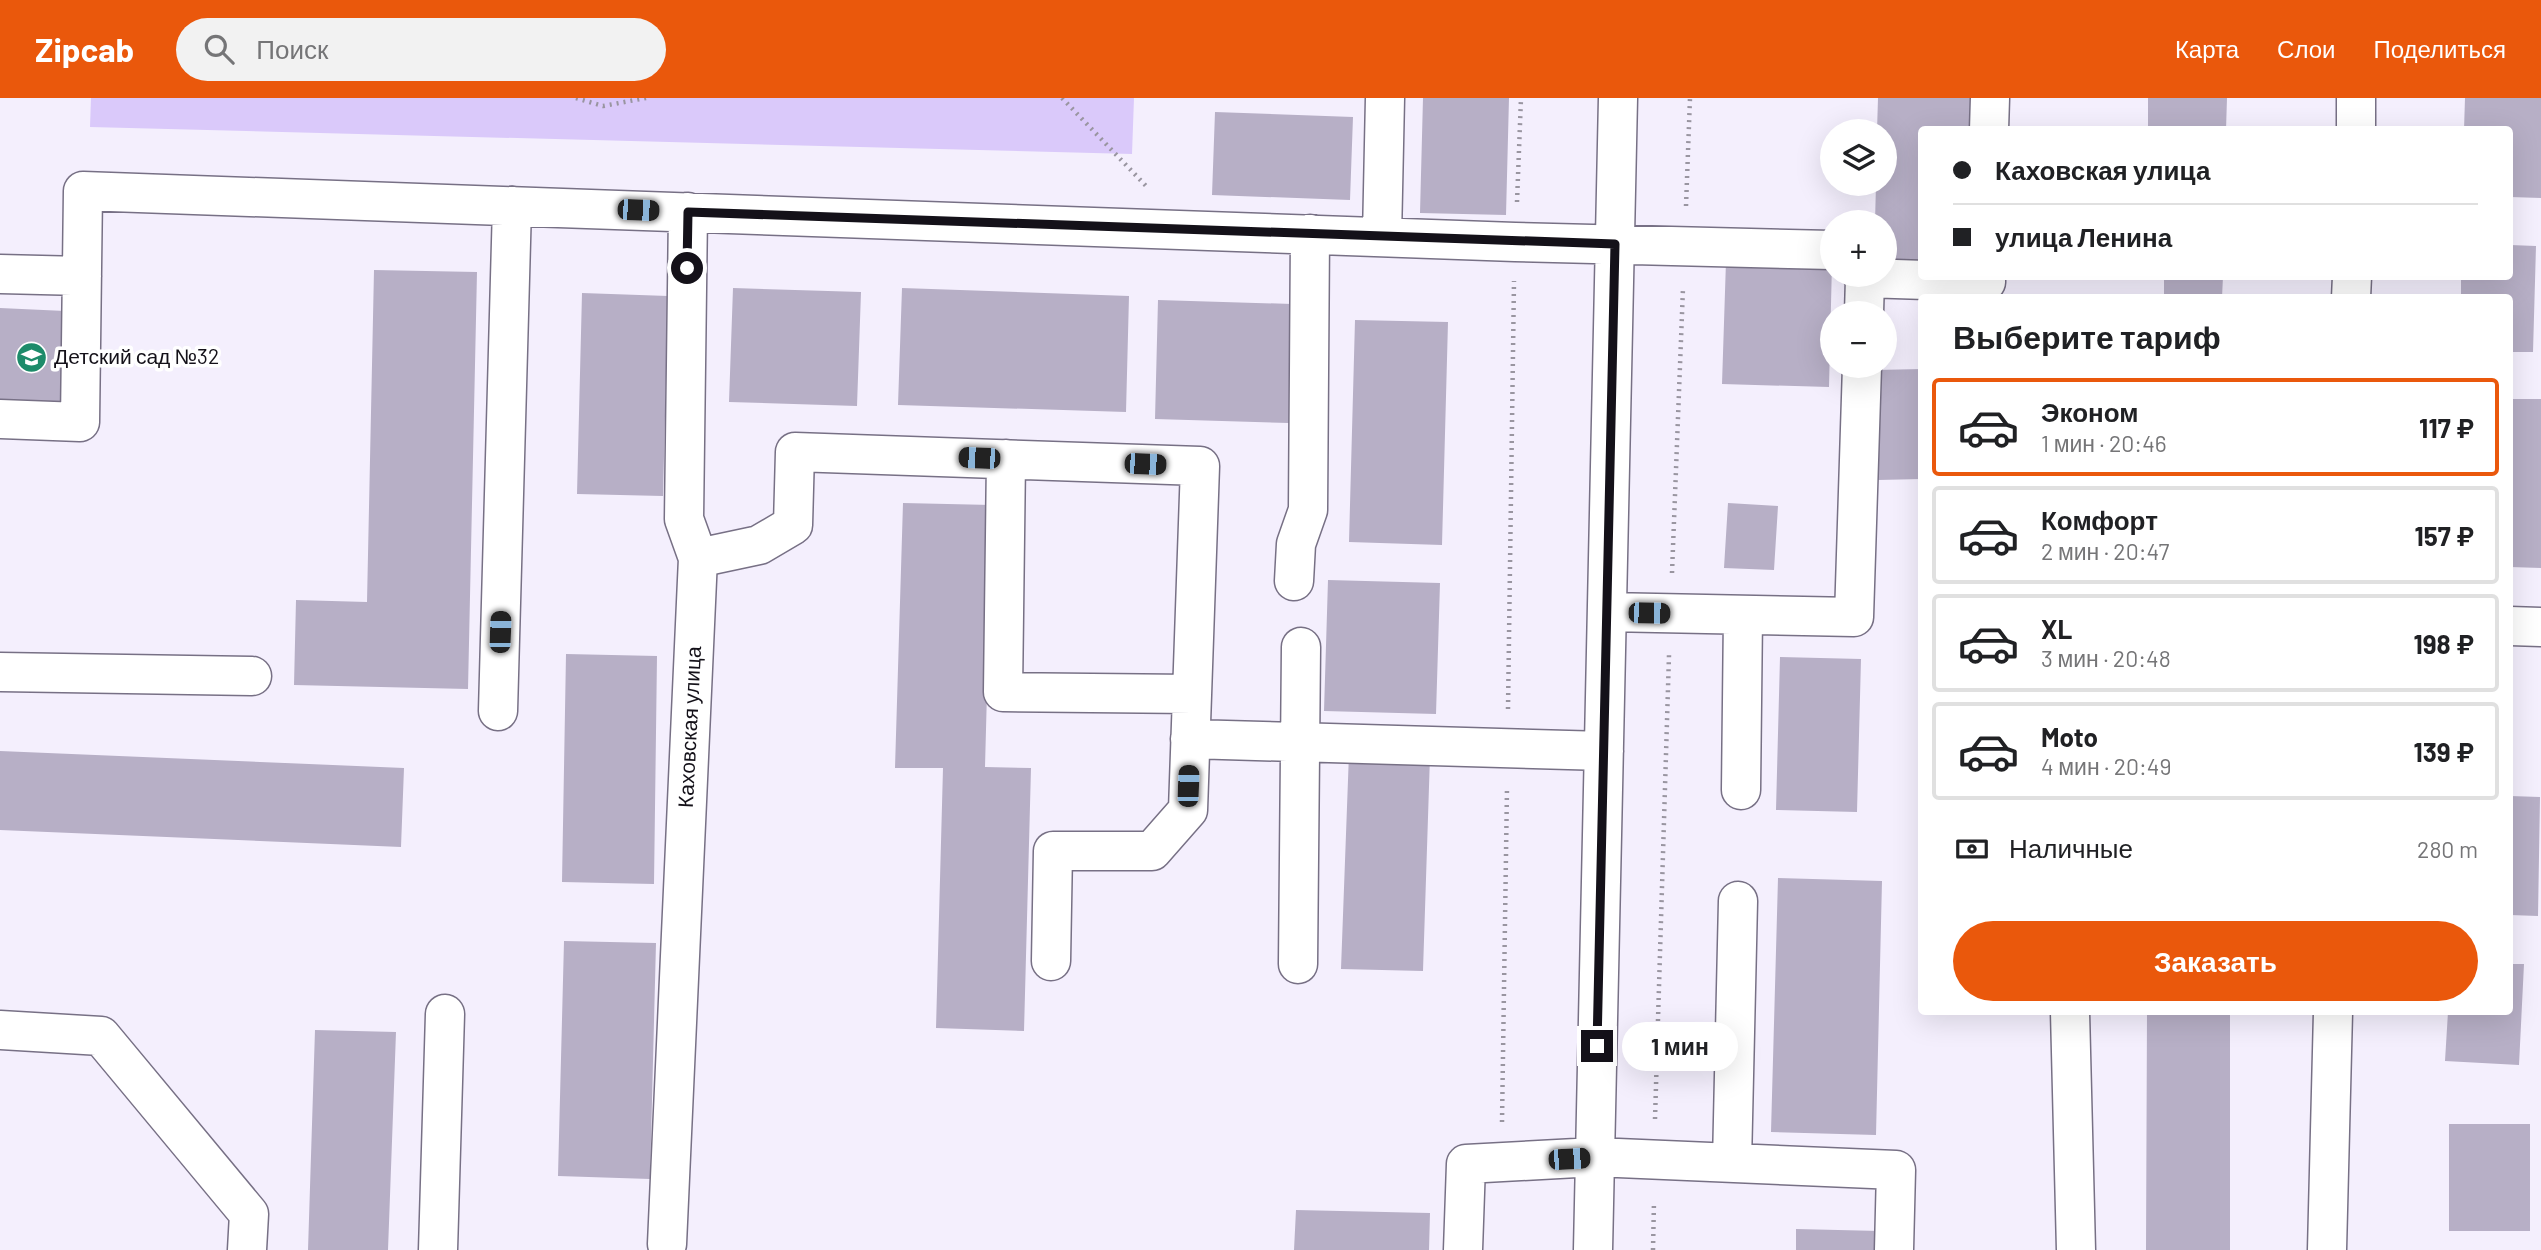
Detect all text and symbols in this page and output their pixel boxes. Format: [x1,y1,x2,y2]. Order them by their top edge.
search box [176,18,666,81]
text: Zipcab [35,29,134,69]
icon: search [200,30,238,68]
text: Поиск [256,33,328,64]
text: Карта [2175,34,2239,63]
text: Слои [2277,34,2335,63]
text: Поделиться [2373,34,2506,63]
map controls [1820,119,1897,378]
button: layers [1820,119,1897,196]
text: Каховская улица [1995,154,2210,185]
car [617,199,660,221]
button: + [1820,210,1897,287]
text: улица Ленина [1995,221,2172,252]
route start [671,252,703,284]
button: − [1820,301,1897,378]
text: Выберите тариф [1953,317,2221,355]
school or university icon: Детский сад №32 [14,340,48,374]
place label: Детский сад №32 [54,343,219,368]
icon: car [1957,396,2020,459]
text: Эконом [2041,396,2139,427]
text: 117 ₽ [2419,412,2474,443]
text: 1 мин · 20:46 [2041,429,2167,457]
car [958,447,1001,469]
car [1124,453,1167,475]
icon: car [1957,504,2020,567]
text: Комфорт [2041,504,2158,535]
text: 157 ₽ [2414,520,2474,551]
text: 2 мин · 20:47 [2041,537,2169,565]
car [1628,602,1671,624]
car [489,611,512,653]
icon: car [1957,612,2020,675]
text: XL [2041,613,2072,644]
text: 198 ₽ [2413,628,2474,659]
text: 3 мин · 20:48 [2041,644,2171,672]
street label: Каховская улица [672,645,705,808]
icon: car [1957,720,2020,783]
text: Moto [2041,721,2098,752]
text: 139 ₽ [2414,736,2474,767]
text: 4 мин · 20:49 [2041,752,2171,780]
car [1177,765,1200,807]
icon: cash [1953,830,1991,868]
text: Наличные [2009,832,2133,863]
text: 280 m [2417,835,2478,863]
button: Заказать [1953,921,2478,1001]
callout: 1 мин [1622,1021,1737,1070]
route end [1581,1030,1613,1062]
text: 1 мин [1651,1032,1709,1060]
car [1548,1147,1591,1171]

